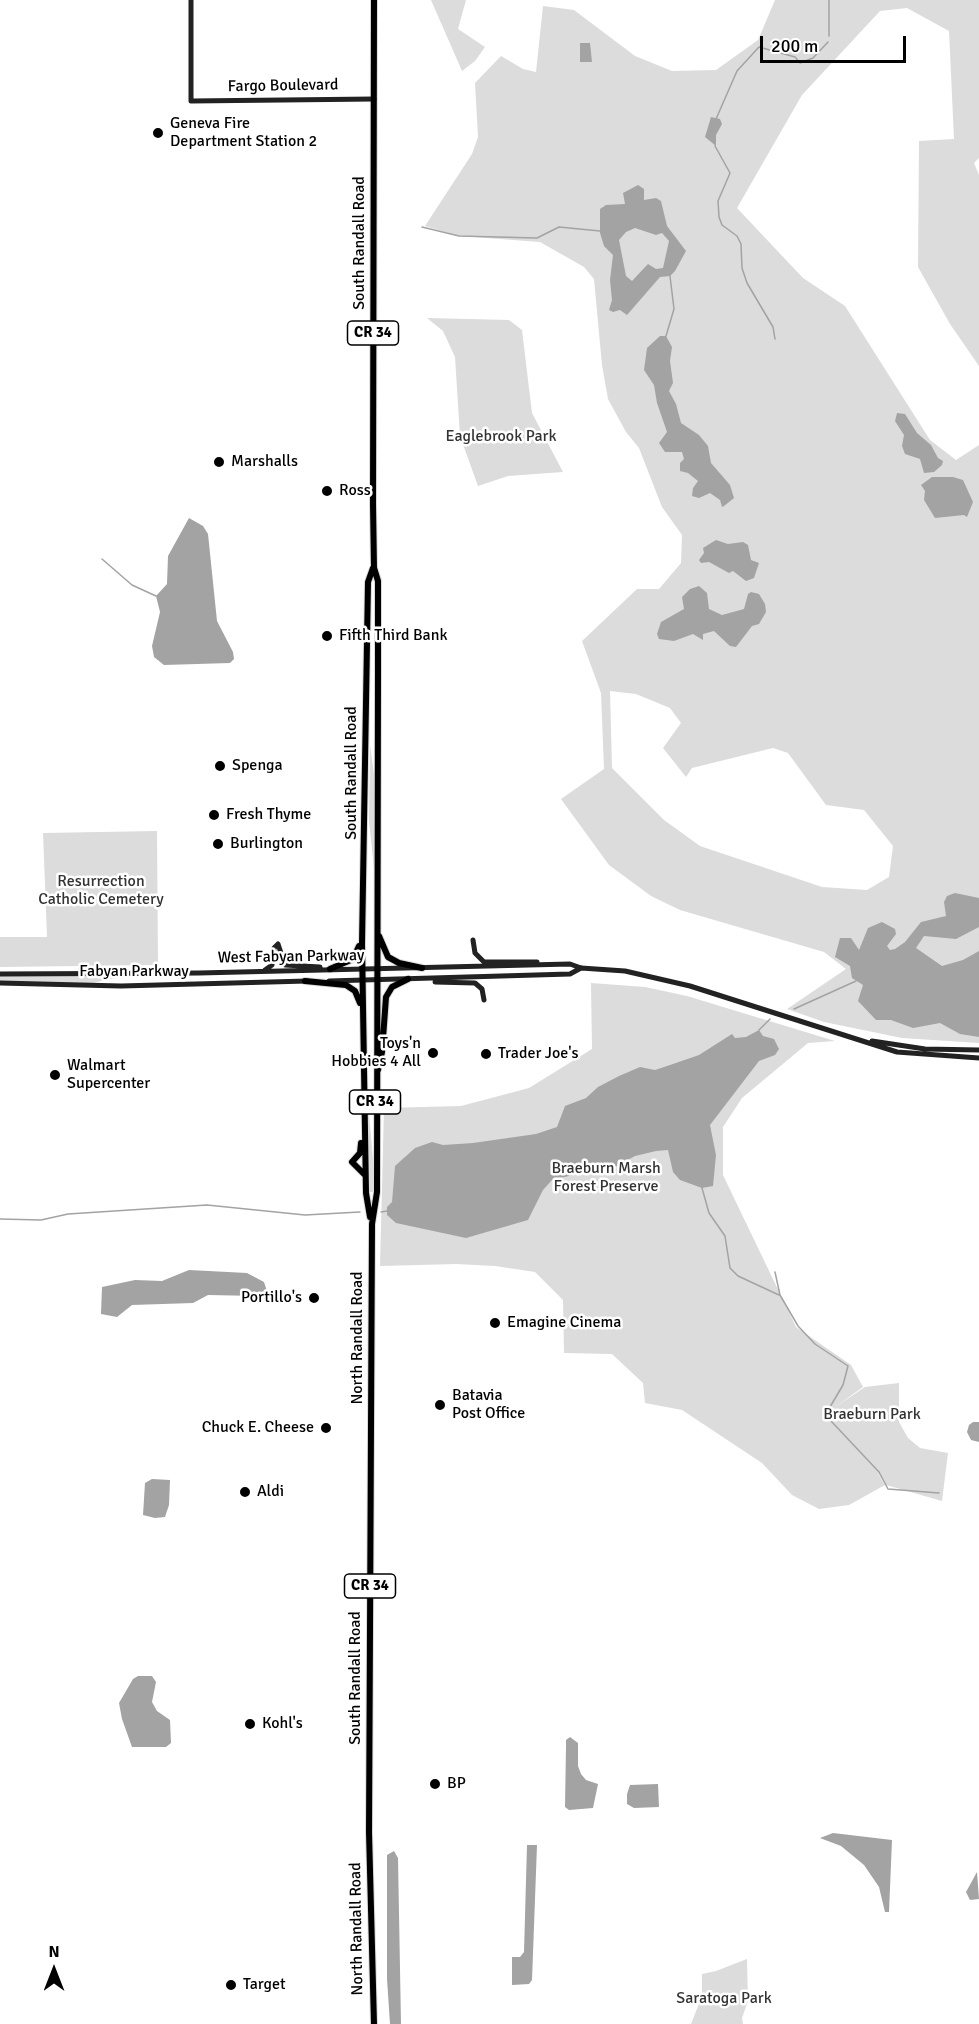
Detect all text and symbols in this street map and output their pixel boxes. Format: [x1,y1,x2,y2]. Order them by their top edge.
scale bar [763,24,908,62]
text: 200 m [771,35,818,57]
street label: Fargo Boulevard [228,75,338,97]
place label: Geneva Fire Department Station 2 [170,114,317,152]
marker: Geneva Fire Department Station 2 [151,126,165,140]
street label: South Randall Road [350,176,370,310]
road number: CR 34 [348,321,398,345]
park label: Eaglebrook Park [446,427,556,447]
place label: Marshalls [231,452,298,472]
marker: Marshalls [212,455,226,469]
place label: Ross [339,481,371,501]
marker: Ross [320,484,334,498]
place label: Fifth Third Bank [339,626,447,646]
marker: Fifth Third Bank [320,629,334,643]
street label: South Randall Road [342,706,362,840]
place label: Spenga [232,756,283,776]
marker: Spenga [213,759,227,773]
place label: Fresh Thyme [226,805,311,825]
marker: Fresh Thyme [207,808,221,822]
place label: Burlington [230,834,303,854]
marker: Burlington [211,837,225,851]
park label: Resurrection Catholic Cemetery [38,872,164,910]
street label: West Fabyan Parkway [218,946,364,968]
street label: Fabyan Parkway [79,962,189,982]
place label: Toys'n Hobbies 4 All [331,1034,421,1072]
place label: Trader Joe's [498,1044,579,1064]
marker: Toys'n Hobbies 4 All [426,1046,440,1060]
marker: Trader Joe's [479,1047,493,1061]
place label: Walmart Supercenter [67,1056,150,1094]
marker: Walmart Supercenter [48,1068,62,1082]
road number: CR 34 [350,1090,400,1114]
park label: Braeburn Marsh Forest Preserve [551,1159,661,1197]
street label: North Randall Road [348,1271,368,1405]
place label: Portillo's [241,1288,302,1308]
marker: Portillo's [307,1291,321,1305]
place label: Emagine Cinema [507,1313,621,1333]
marker: Emagine Cinema [488,1316,502,1330]
place label: Batavia Post Office [452,1386,525,1424]
marker: Batavia Post Office [433,1398,447,1412]
park label: Braeburn Park [823,1405,921,1425]
place label: Chuck E. Cheese [202,1418,314,1438]
marker: Chuck E. Cheese [319,1421,333,1435]
place label: Aldi [257,1482,284,1502]
marker: Aldi [238,1485,252,1499]
road number: CR 34 [344,1574,395,1598]
street label: South Randall Road [346,1611,366,1745]
place label: Kohl's [262,1714,303,1734]
marker: Kohl's [243,1717,257,1731]
place label: BP [447,1774,466,1794]
marker: BP [428,1777,442,1791]
street label: North Randall Road [346,1862,368,1996]
north arrow [24,1940,84,2000]
text: N [48,1942,60,1962]
place label: Target [243,1975,286,1995]
marker: Target [224,1978,238,1992]
park label: Saratoga Park [676,1989,772,2009]

